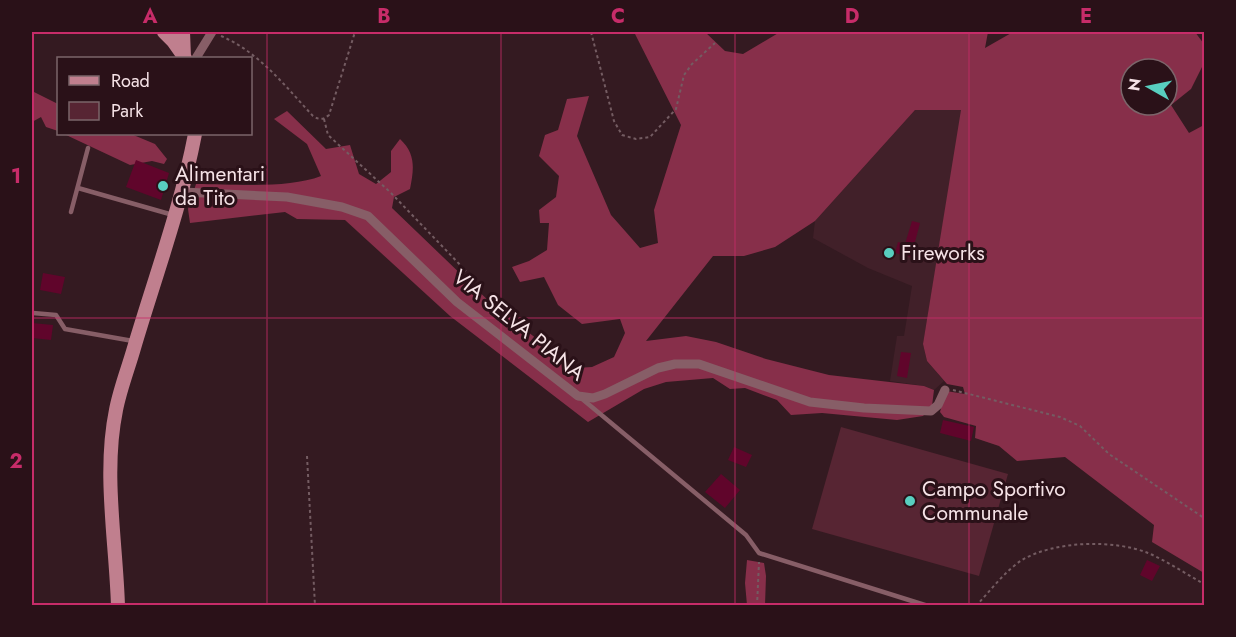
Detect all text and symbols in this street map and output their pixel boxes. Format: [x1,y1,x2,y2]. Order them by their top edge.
text: A [142,2,158,31]
text: B [377,2,391,31]
text: C [611,2,625,31]
text: D [845,2,859,31]
text: E [1080,2,1092,31]
legend [57,57,252,135]
north arrow [1119,57,1179,117]
text: Road [111,68,150,94]
text: N [1122,77,1147,93]
text: Park [111,98,143,124]
place label: Alimentari da Tito [175,159,265,213]
text: 1 [11,162,21,191]
marker: Alimentari da Tito [156,179,170,193]
place label: Fireworks [901,238,985,268]
marker: Fireworks [882,246,896,260]
street label: VIA SELVA PIANA [447,262,592,388]
text: 2 [9,447,23,476]
place label: Campo Sportivo Communale [922,474,1066,528]
marker: Campo Sportivo Communale [903,494,917,508]

